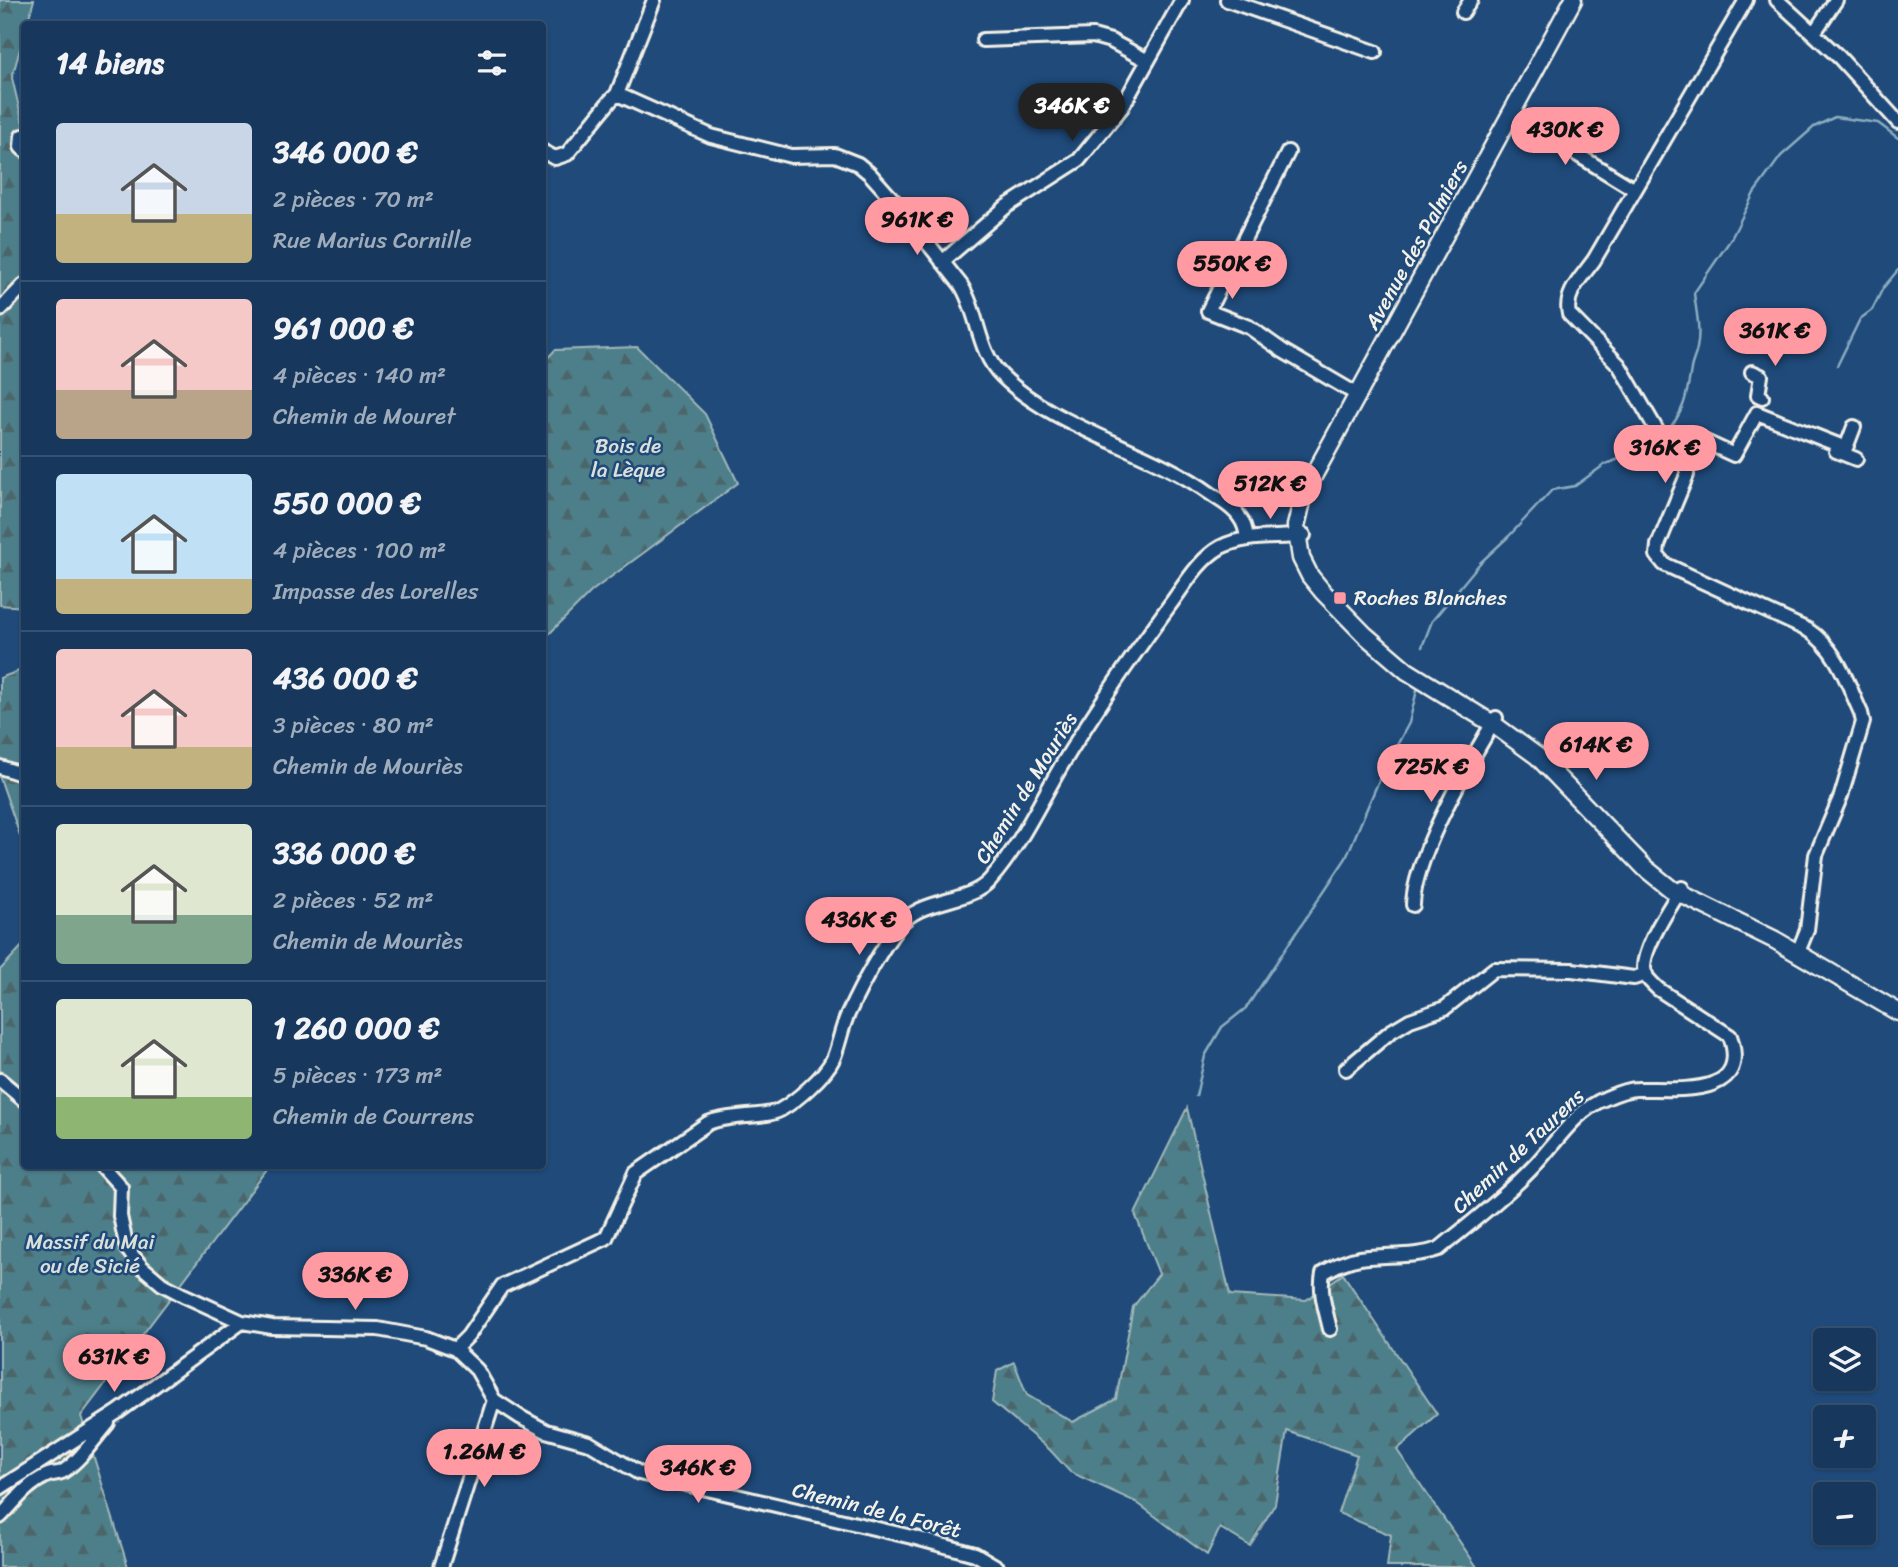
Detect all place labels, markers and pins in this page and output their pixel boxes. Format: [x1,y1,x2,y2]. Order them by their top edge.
pin: 346K € [1015,83,1129,143]
pin: 430K € [1508,108,1622,167]
pin: 961K € [860,198,974,257]
pin: 550K € [1175,242,1289,301]
pin: 361K € [1718,308,1832,368]
pin: 316K € [1608,426,1722,485]
pin: 512K € [1213,462,1327,521]
place label: Roches Blanches [1354,579,1507,617]
marker: Roches Blanches [1332,590,1348,606]
pin: 614K € [1539,722,1653,782]
pin: 725K € [1374,744,1488,804]
pin: 436K € [802,898,916,957]
pin: 336K € [298,1252,412,1312]
pin: 631K € [57,1334,171,1394]
pin: 1.26M € [419,1430,549,1489]
pin: 346K € [641,1446,755,1505]

